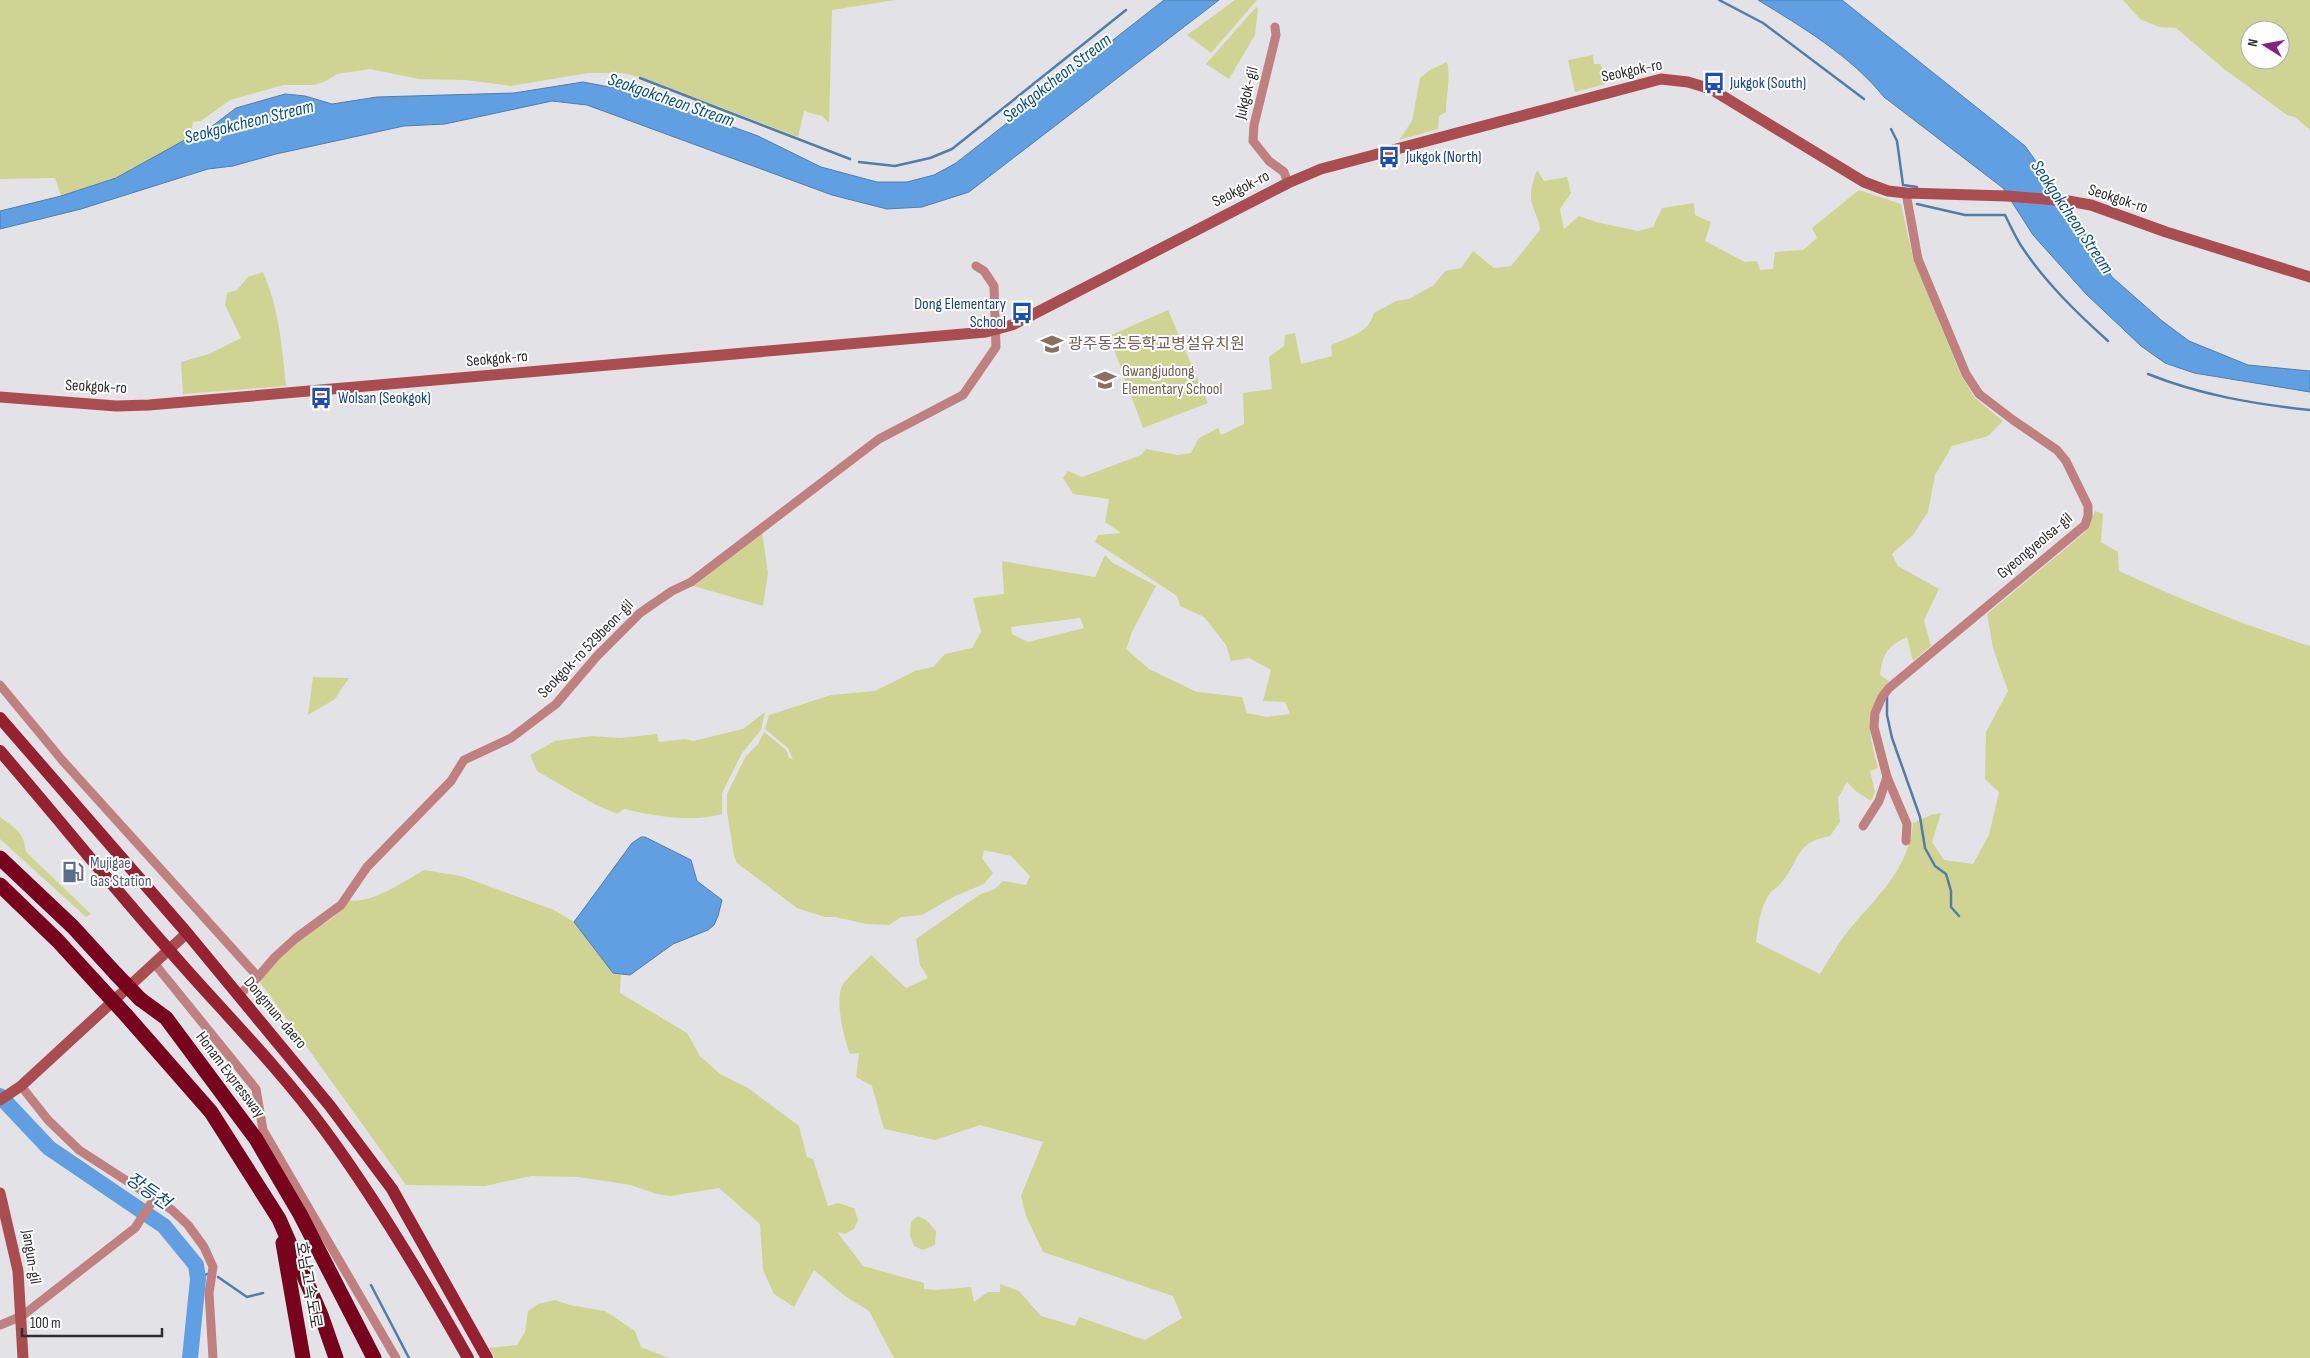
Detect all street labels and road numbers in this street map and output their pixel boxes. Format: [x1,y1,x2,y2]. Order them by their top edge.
street label: Seokgok-ro [1600,55,1664,87]
street label: Jukgok-gil [1231,65,1263,122]
street label: Seokgok-ro [1209,167,1273,211]
street label: Seokgok-ro [2086,180,2150,218]
street label: Seokgok-ro [465,347,529,371]
street label: Seokgok-ro [65,376,127,398]
street label: Gyeongyeolsa-gil [1994,509,2077,583]
street label: Seokgok-ro 529beon-gil [534,596,638,702]
street label: Dongmun-daero [240,973,310,1053]
street label: Honam Expressway [191,1028,269,1122]
street label: Jangun-gil [17,1227,45,1286]
street label: 호남고속도로 [291,1240,325,1330]

